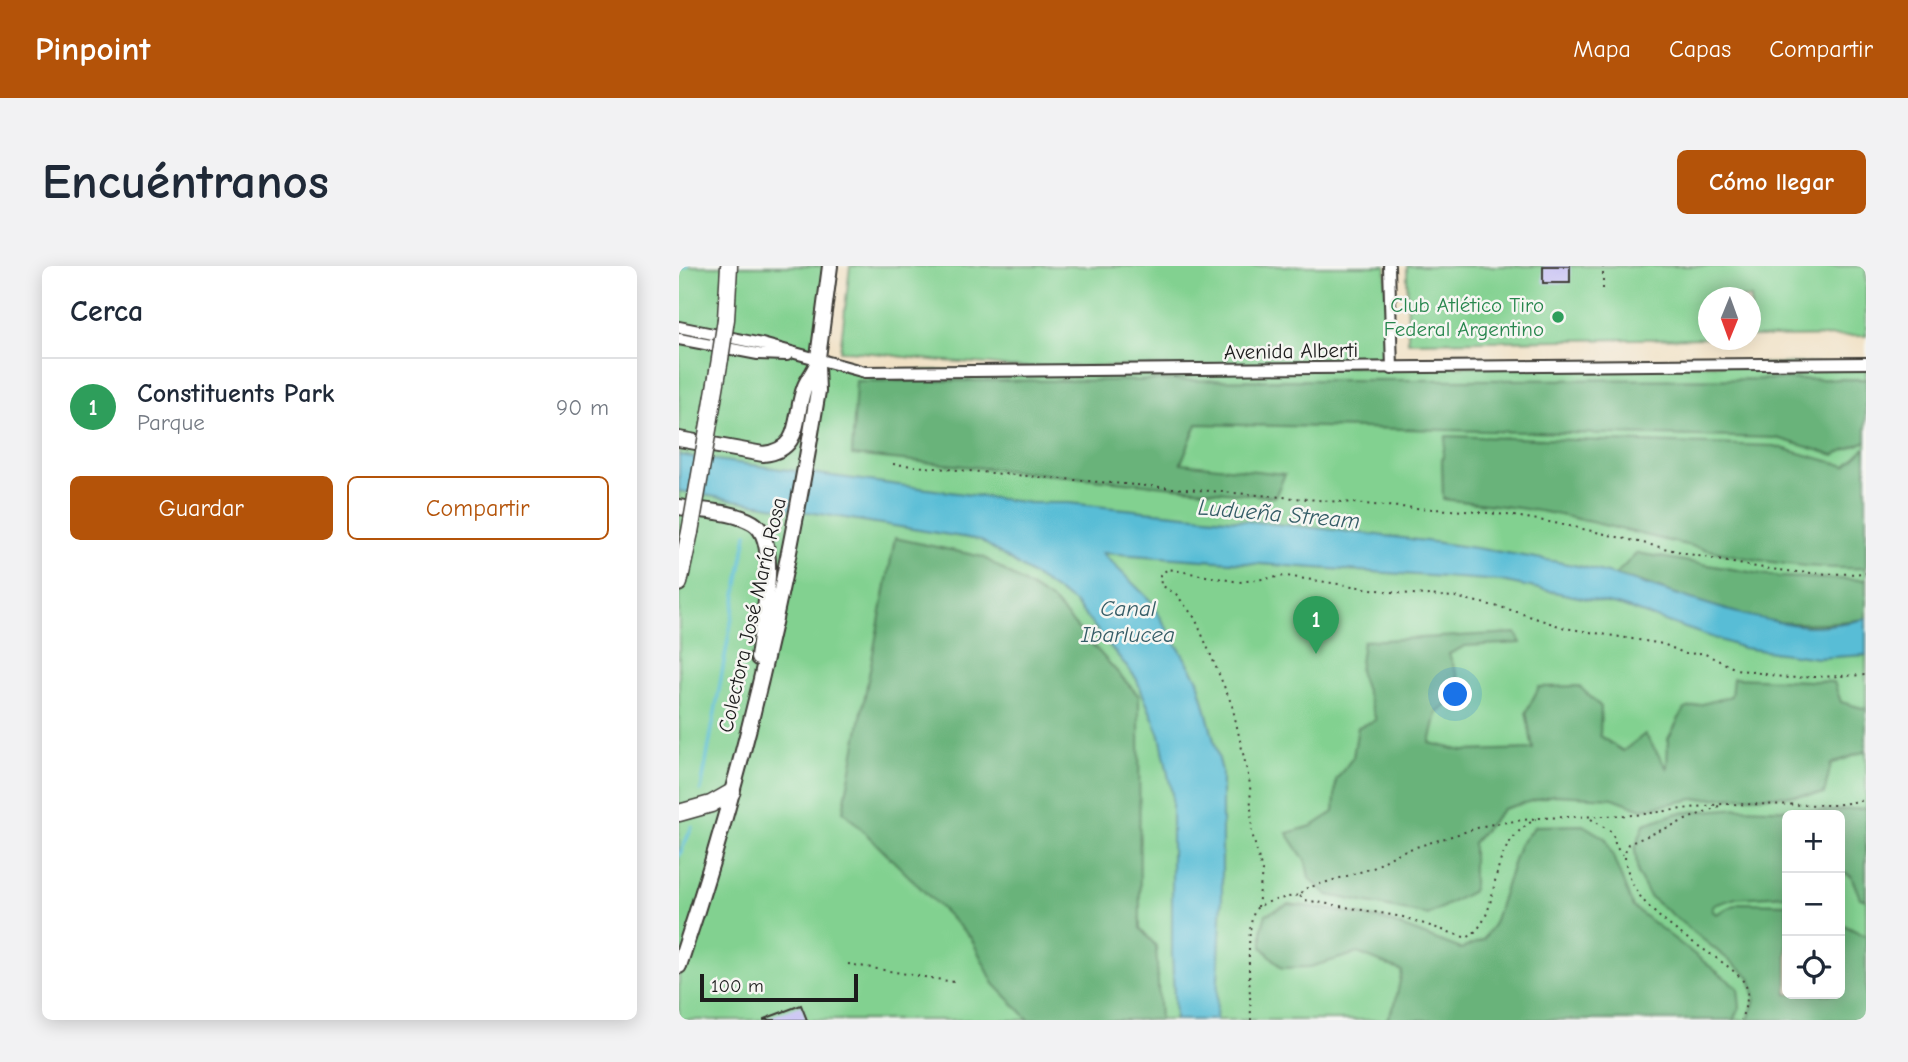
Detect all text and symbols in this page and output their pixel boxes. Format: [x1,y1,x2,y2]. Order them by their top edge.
text: Pinpoint [35,30,150,68]
text: Mapa [1573,35,1631,63]
text: Capas [1669,35,1731,63]
text: Compartir [1769,35,1873,63]
button: Cómo llegar [1677,150,1866,214]
text: Encuéntranos [42,154,329,210]
north arrow [1698,287,1761,350]
place label: Club Atlético Tiro Federal Argentino [1384,293,1544,341]
text: Cerca [70,294,143,329]
marker: Club Atlético Tiro Federal Argentino [1550,309,1566,325]
street label: Avenida Alberti [1224,338,1358,364]
text: Constituents Park [137,379,335,409]
text: 1 [88,394,98,421]
text: 90 m [556,394,609,421]
text: Parque [137,409,205,436]
button: Guardar [70,476,333,540]
button: Compartir [347,476,609,540]
water label: Ludueña Stream [1197,493,1361,535]
street label: Colectora José María Rosa [713,495,791,735]
water label: Canal Ibarlucea [1080,595,1175,648]
pin: 1 [1293,596,1339,654]
your location [1438,677,1472,711]
map controls [1782,810,1845,999]
button: + [1782,810,1845,873]
button: − [1782,873,1845,936]
button: locate [1782,936,1845,999]
scale bar [700,971,857,1003]
text: 100 m [711,975,764,997]

